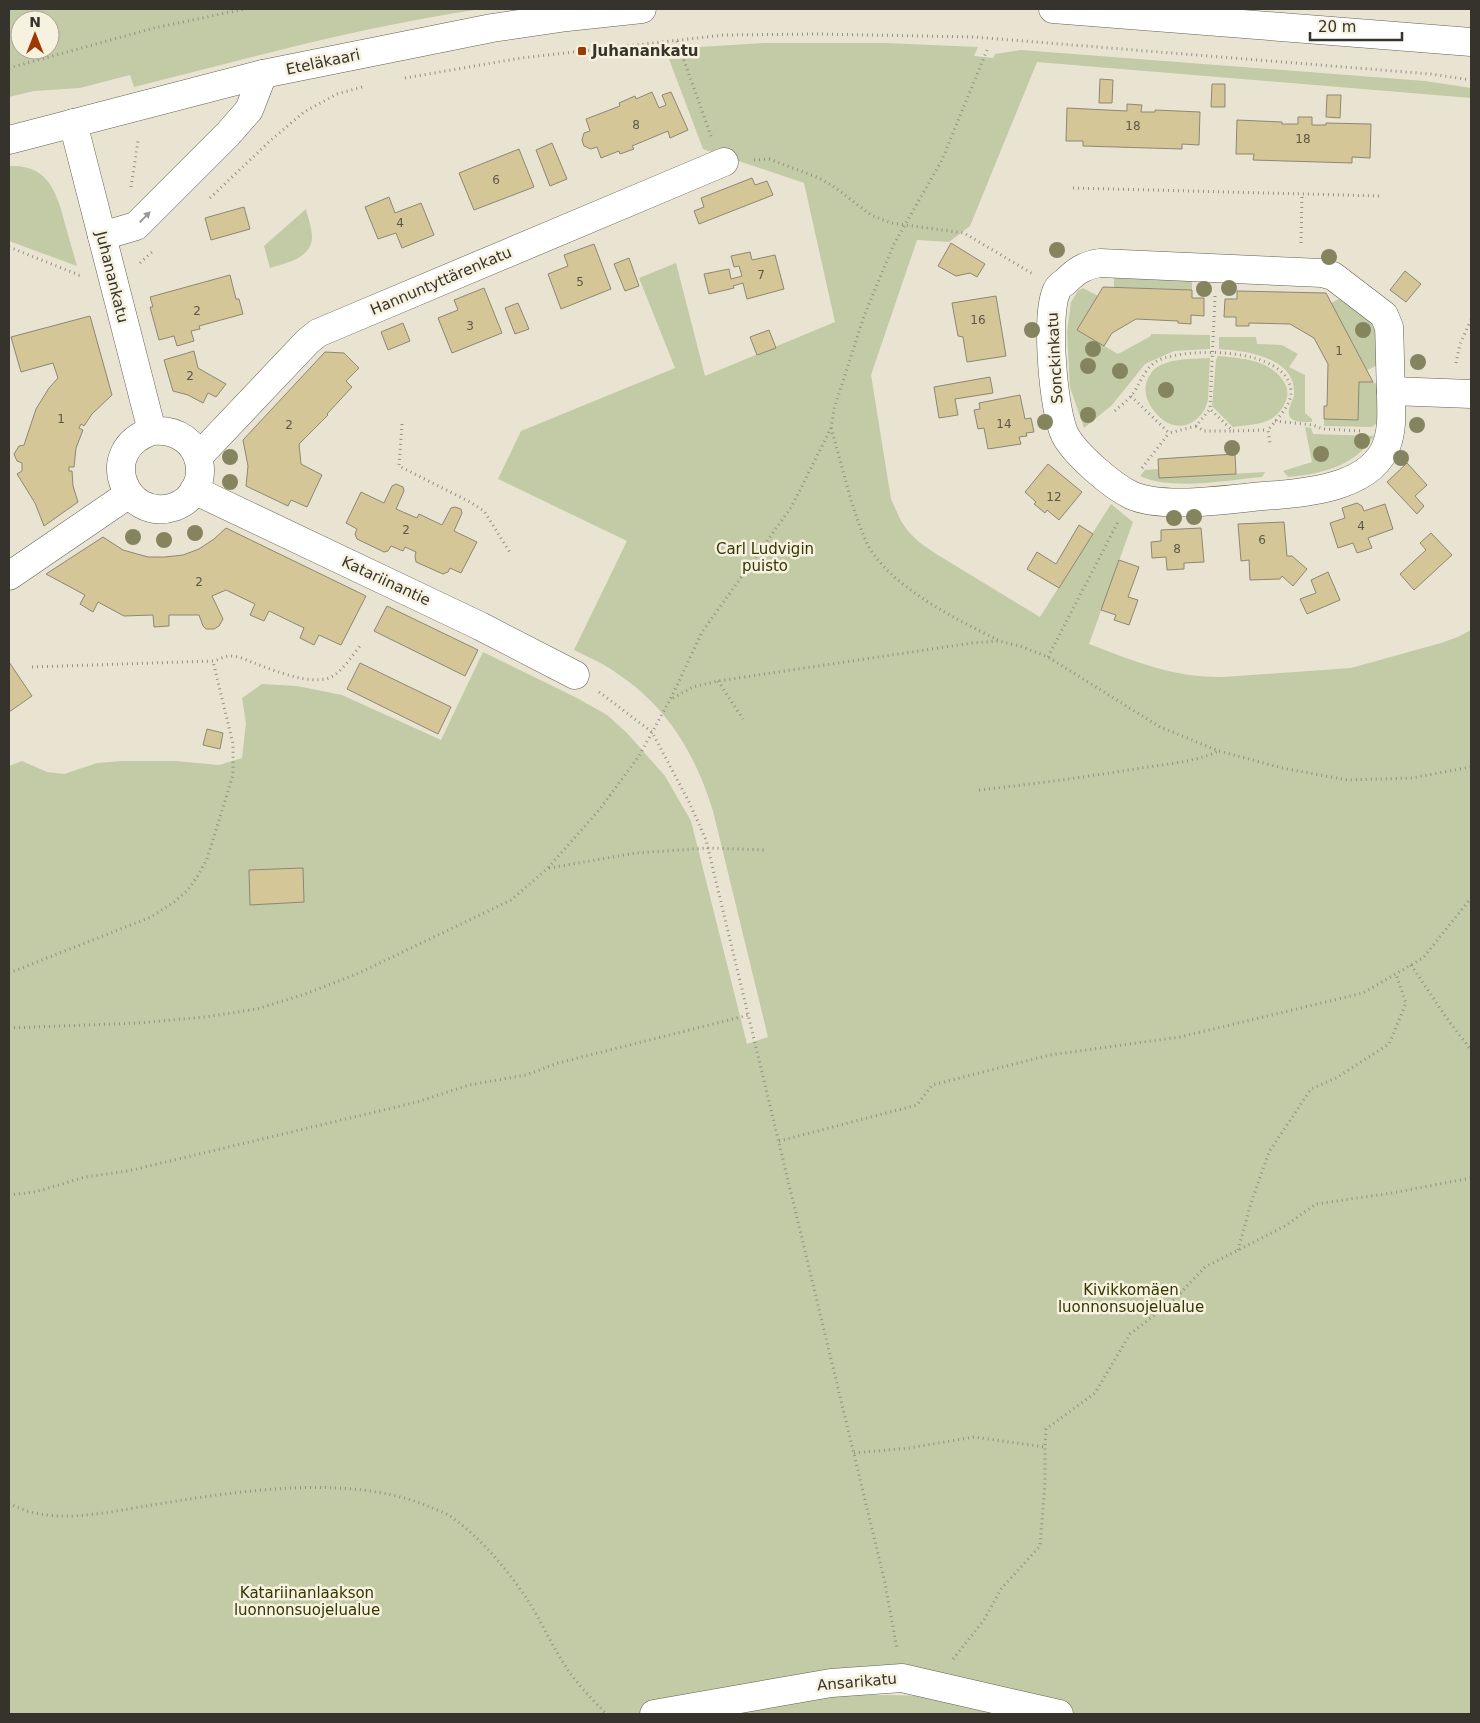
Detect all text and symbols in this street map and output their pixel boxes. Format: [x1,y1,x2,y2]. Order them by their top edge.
north arrow [10,10,60,60]
scale bar [1310,10,1402,42]
text: N [29,14,41,30]
text: 20 m [1318,18,1356,36]
place label: Juhanankatu [591,42,699,60]
street label: Eteläkaari [284,45,362,79]
marker: Juhanankatu [576,45,588,57]
house number: 8 [632,118,640,132]
house number: 18 [1125,119,1141,133]
house number: 18 [1295,132,1311,146]
house number: 6 [492,173,500,187]
one-way arrow [139,211,151,223]
house number: 4 [396,216,404,230]
street label: Juhanankatu [92,228,132,325]
street label: Hannuntyttärenkatu [368,243,514,319]
house number: 7 [757,268,765,282]
house number: 5 [576,275,584,289]
house number: 2 [193,304,201,318]
street label: Sonckinkatu [1044,312,1066,404]
house number: 16 [970,313,986,327]
house number: 3 [466,319,474,333]
house number: 1 [1335,344,1343,358]
house number: 2 [186,369,194,383]
house number: 1 [57,412,65,426]
house number: 14 [996,417,1012,431]
house number: 2 [285,418,293,432]
house number: 12 [1046,490,1062,504]
house number: 4 [1357,519,1365,533]
house number: 2 [402,523,410,537]
house number: 6 [1258,533,1266,547]
park label: Carl Ludvigin puisto [716,540,814,575]
house number: 8 [1173,542,1181,556]
street label: Katariinantie [339,553,433,609]
house number: 2 [195,575,203,589]
park label: Kivikkomäen luonnonsuojelualue [1058,1281,1204,1316]
park label: Katariinanlaakson luonnonsuojelualue [234,1584,380,1619]
street label: Ansarikatu [816,1670,898,1694]

